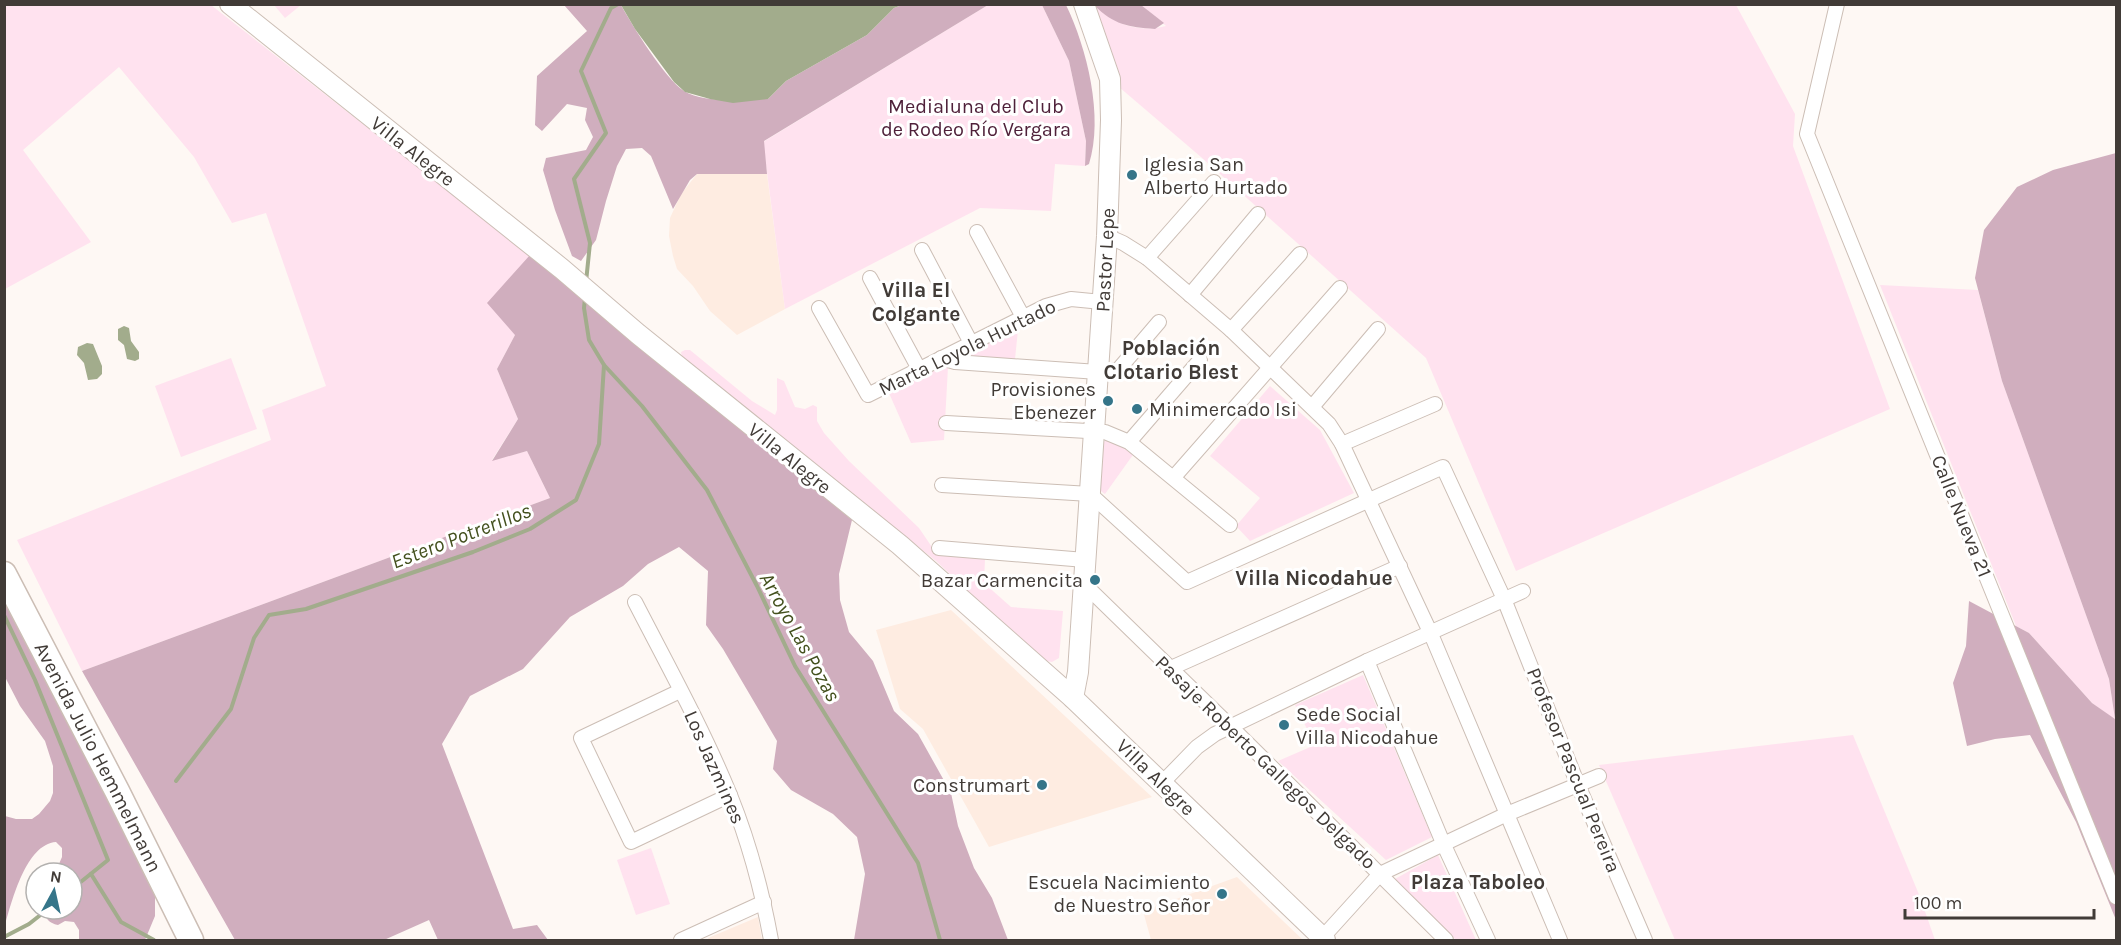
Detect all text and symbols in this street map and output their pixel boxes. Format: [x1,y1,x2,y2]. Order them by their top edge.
park label: Medialuna del Club de Rodeo Río Vergara [881,95,1071,141]
street label: Villa Alegre [366,111,459,191]
place label: Iglesia San Alberto Hurtado [1144,153,1288,199]
marker: Iglesia San Alberto Hurtado [1125,168,1139,182]
street label: Pastor Lepe [1091,207,1120,313]
district label: Villa El Colgante [872,278,960,326]
street label: Marta Loyola Hurtado [875,295,1060,400]
district label: Población Clotario Blest [1104,336,1238,384]
place label: Provisiones Ebenezer [991,378,1097,424]
marker: Provisiones Ebenezer [1101,394,1115,408]
place label: Minimercado Isi [1149,398,1297,421]
marker: Minimercado Isi [1130,402,1144,416]
street label: Villa Alegre [743,418,836,499]
street label: Calle Nueva 21 [1927,452,1996,581]
water label: Estero Potrerillos [388,498,534,574]
district label: Villa Nicodahue [1235,566,1393,590]
water label: Arroyo Las Pozas [755,568,845,706]
place label: Bazar Carmencita [921,569,1083,592]
marker: Bazar Carmencita [1088,573,1102,587]
street label: Avenida Julio Hemmelmann [30,638,166,876]
street label: Pasaje Roberto Gallegos Delgado [1151,651,1381,874]
street label: Profesor Pascual Pereira [1522,664,1625,876]
place label: Sede Social Villa Nicodahue [1296,703,1438,749]
street label: Los Jazmines [679,707,750,827]
marker: Sede Social Villa Nicodahue [1277,718,1291,732]
street label: Villa Alegre [1112,734,1200,820]
place label: Construmart [913,774,1030,797]
marker: Construmart [1035,778,1049,792]
north arrow [24,861,84,921]
text: N [49,866,63,887]
district label: Plaza Taboleo [1411,870,1545,894]
place label: Escuela Nacimiento de Nuestro Señor [1028,871,1211,917]
scale bar [1905,882,2094,920]
marker: Escuela Nacimiento de Nuestro Señor [1215,887,1229,901]
text: 100 m [1914,892,1962,914]

